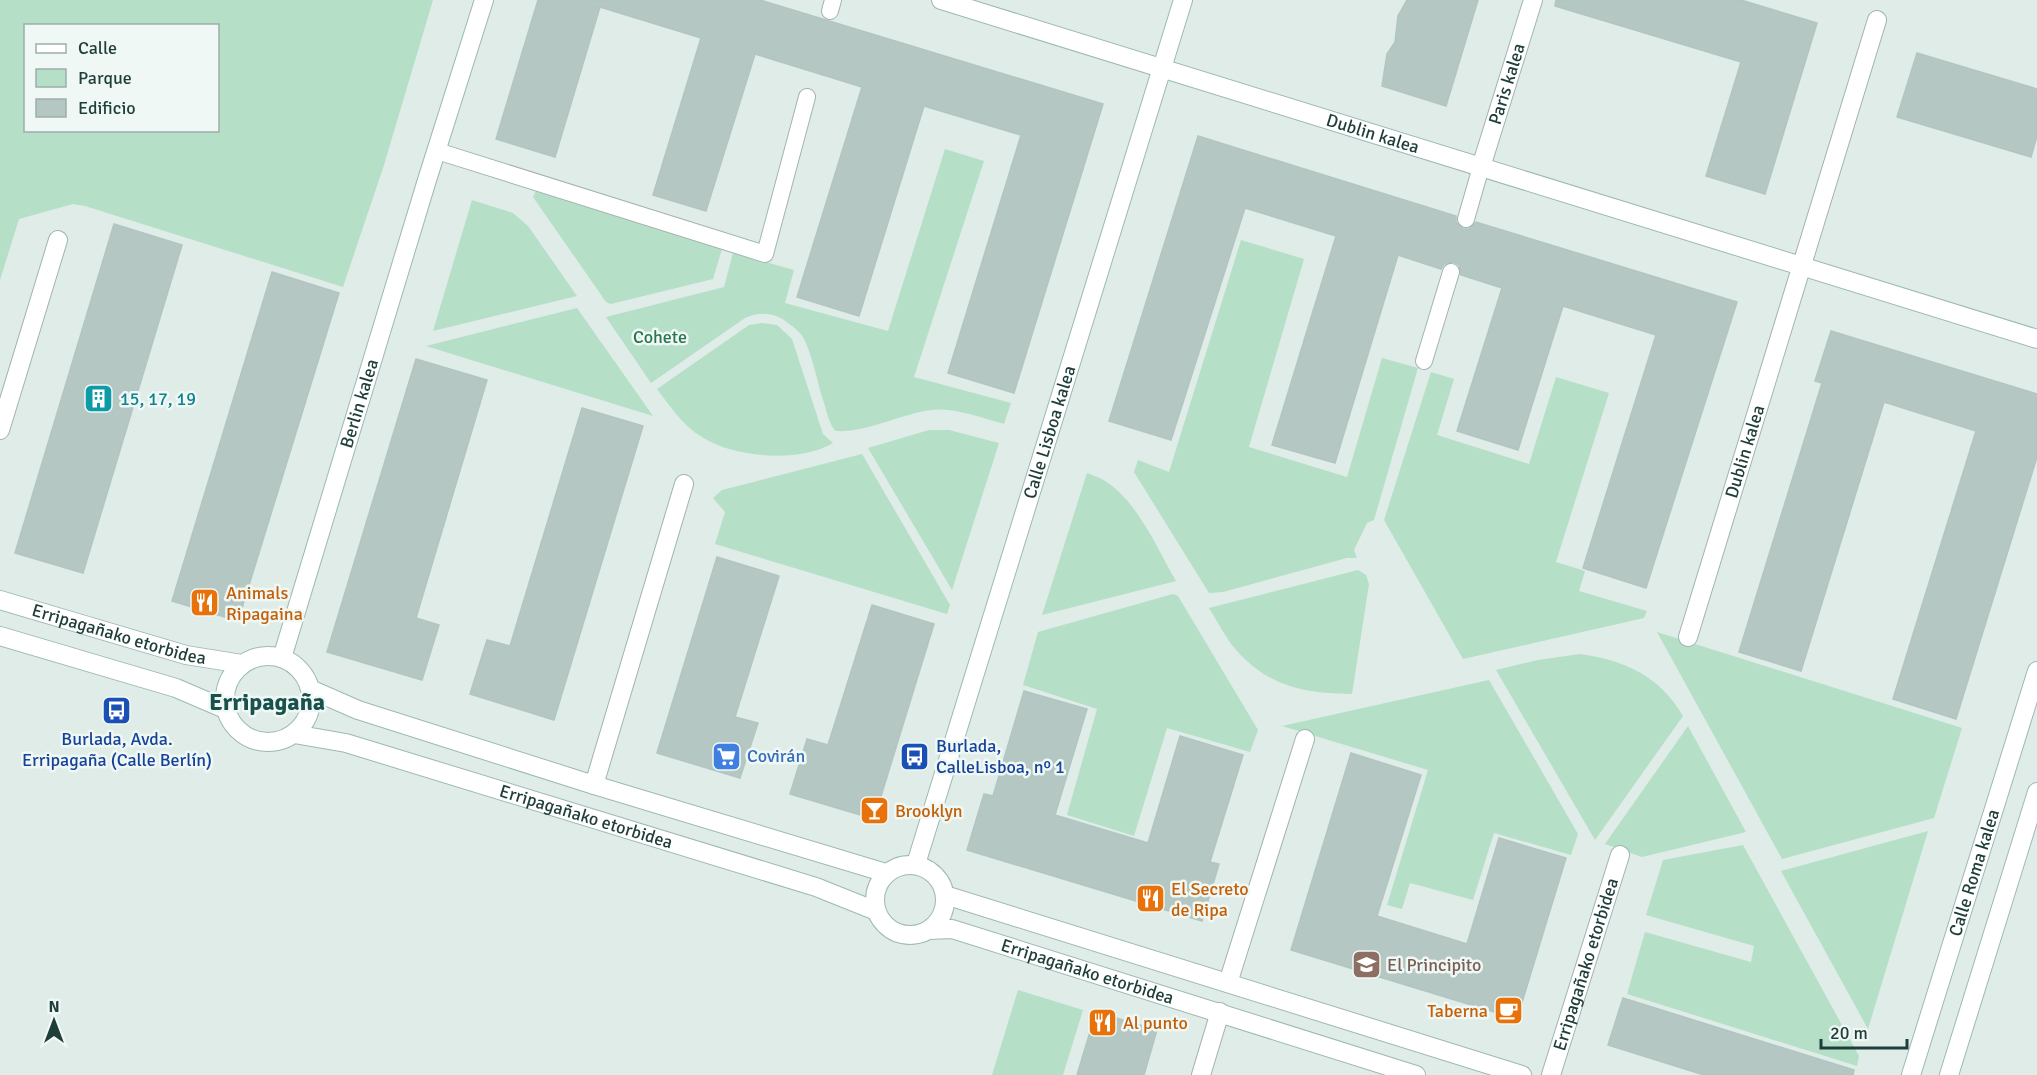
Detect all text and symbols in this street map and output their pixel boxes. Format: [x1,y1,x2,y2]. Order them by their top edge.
legend [24,24,219,132]
text: Calle [78,37,117,59]
street label: Paris kalea [1484,41,1530,127]
text: Parque [78,67,132,89]
text: Edificio [78,97,136,119]
street label: Dublin kalea [1324,109,1422,158]
park label: Cohete [633,326,687,348]
street label: Berlin kalea [335,356,383,451]
street label: Calle Lisboa kalea [1019,363,1080,501]
building icon: 15, 17, 19 [83,383,115,415]
place label: 15, 17, 19 [120,388,196,410]
street label: Dublin kalea [1720,402,1769,501]
place label: Animals Ripagaina [226,582,303,625]
restaurant icon: Animals Ripagaina [189,587,221,619]
street label: Erripagañako etorbidea [29,599,208,669]
district label: Erripagaña [209,687,325,717]
bus stop icon: Burlada, Avda. Erripagaña (Calle Berlín) [101,694,133,726]
place label: Burlada, Avda. Erripagaña (Calle Berlín) [22,728,212,771]
place label: Burlada, CalleLisboa, nº 1 [936,735,1065,778]
supermarket icon: Covirán [710,740,742,772]
bus stop icon: Burlada, CalleLisboa, nº 1 [899,740,931,772]
place label: Covirán [747,745,805,767]
street label: Erripagañako etorbidea [497,780,676,854]
bar icon: Brooklyn [858,795,890,827]
place label: Brooklyn [895,800,963,822]
street label: Calle Roma kalea [1944,806,2004,939]
street label: Erripagañako etorbidea [1548,875,1623,1054]
place label: El Secreto de Ripa [1171,878,1249,921]
restaurant icon: El Secreto de Ripa [1134,883,1166,915]
street label: Erripagañako etorbidea [998,934,1177,1009]
school or university icon: El Principito [1350,949,1382,981]
place label: El Principito [1387,954,1481,976]
north arrow [24,991,84,1051]
cafe icon: Taberna [1493,995,1525,1027]
text: N [48,997,60,1017]
place label: Taberna [1427,1000,1488,1022]
restaurant icon: Al punto [1086,1007,1118,1039]
place label: Al punto [1123,1012,1188,1034]
scale bar [1821,1012,1906,1050]
text: 20 m [1830,1022,1868,1044]

